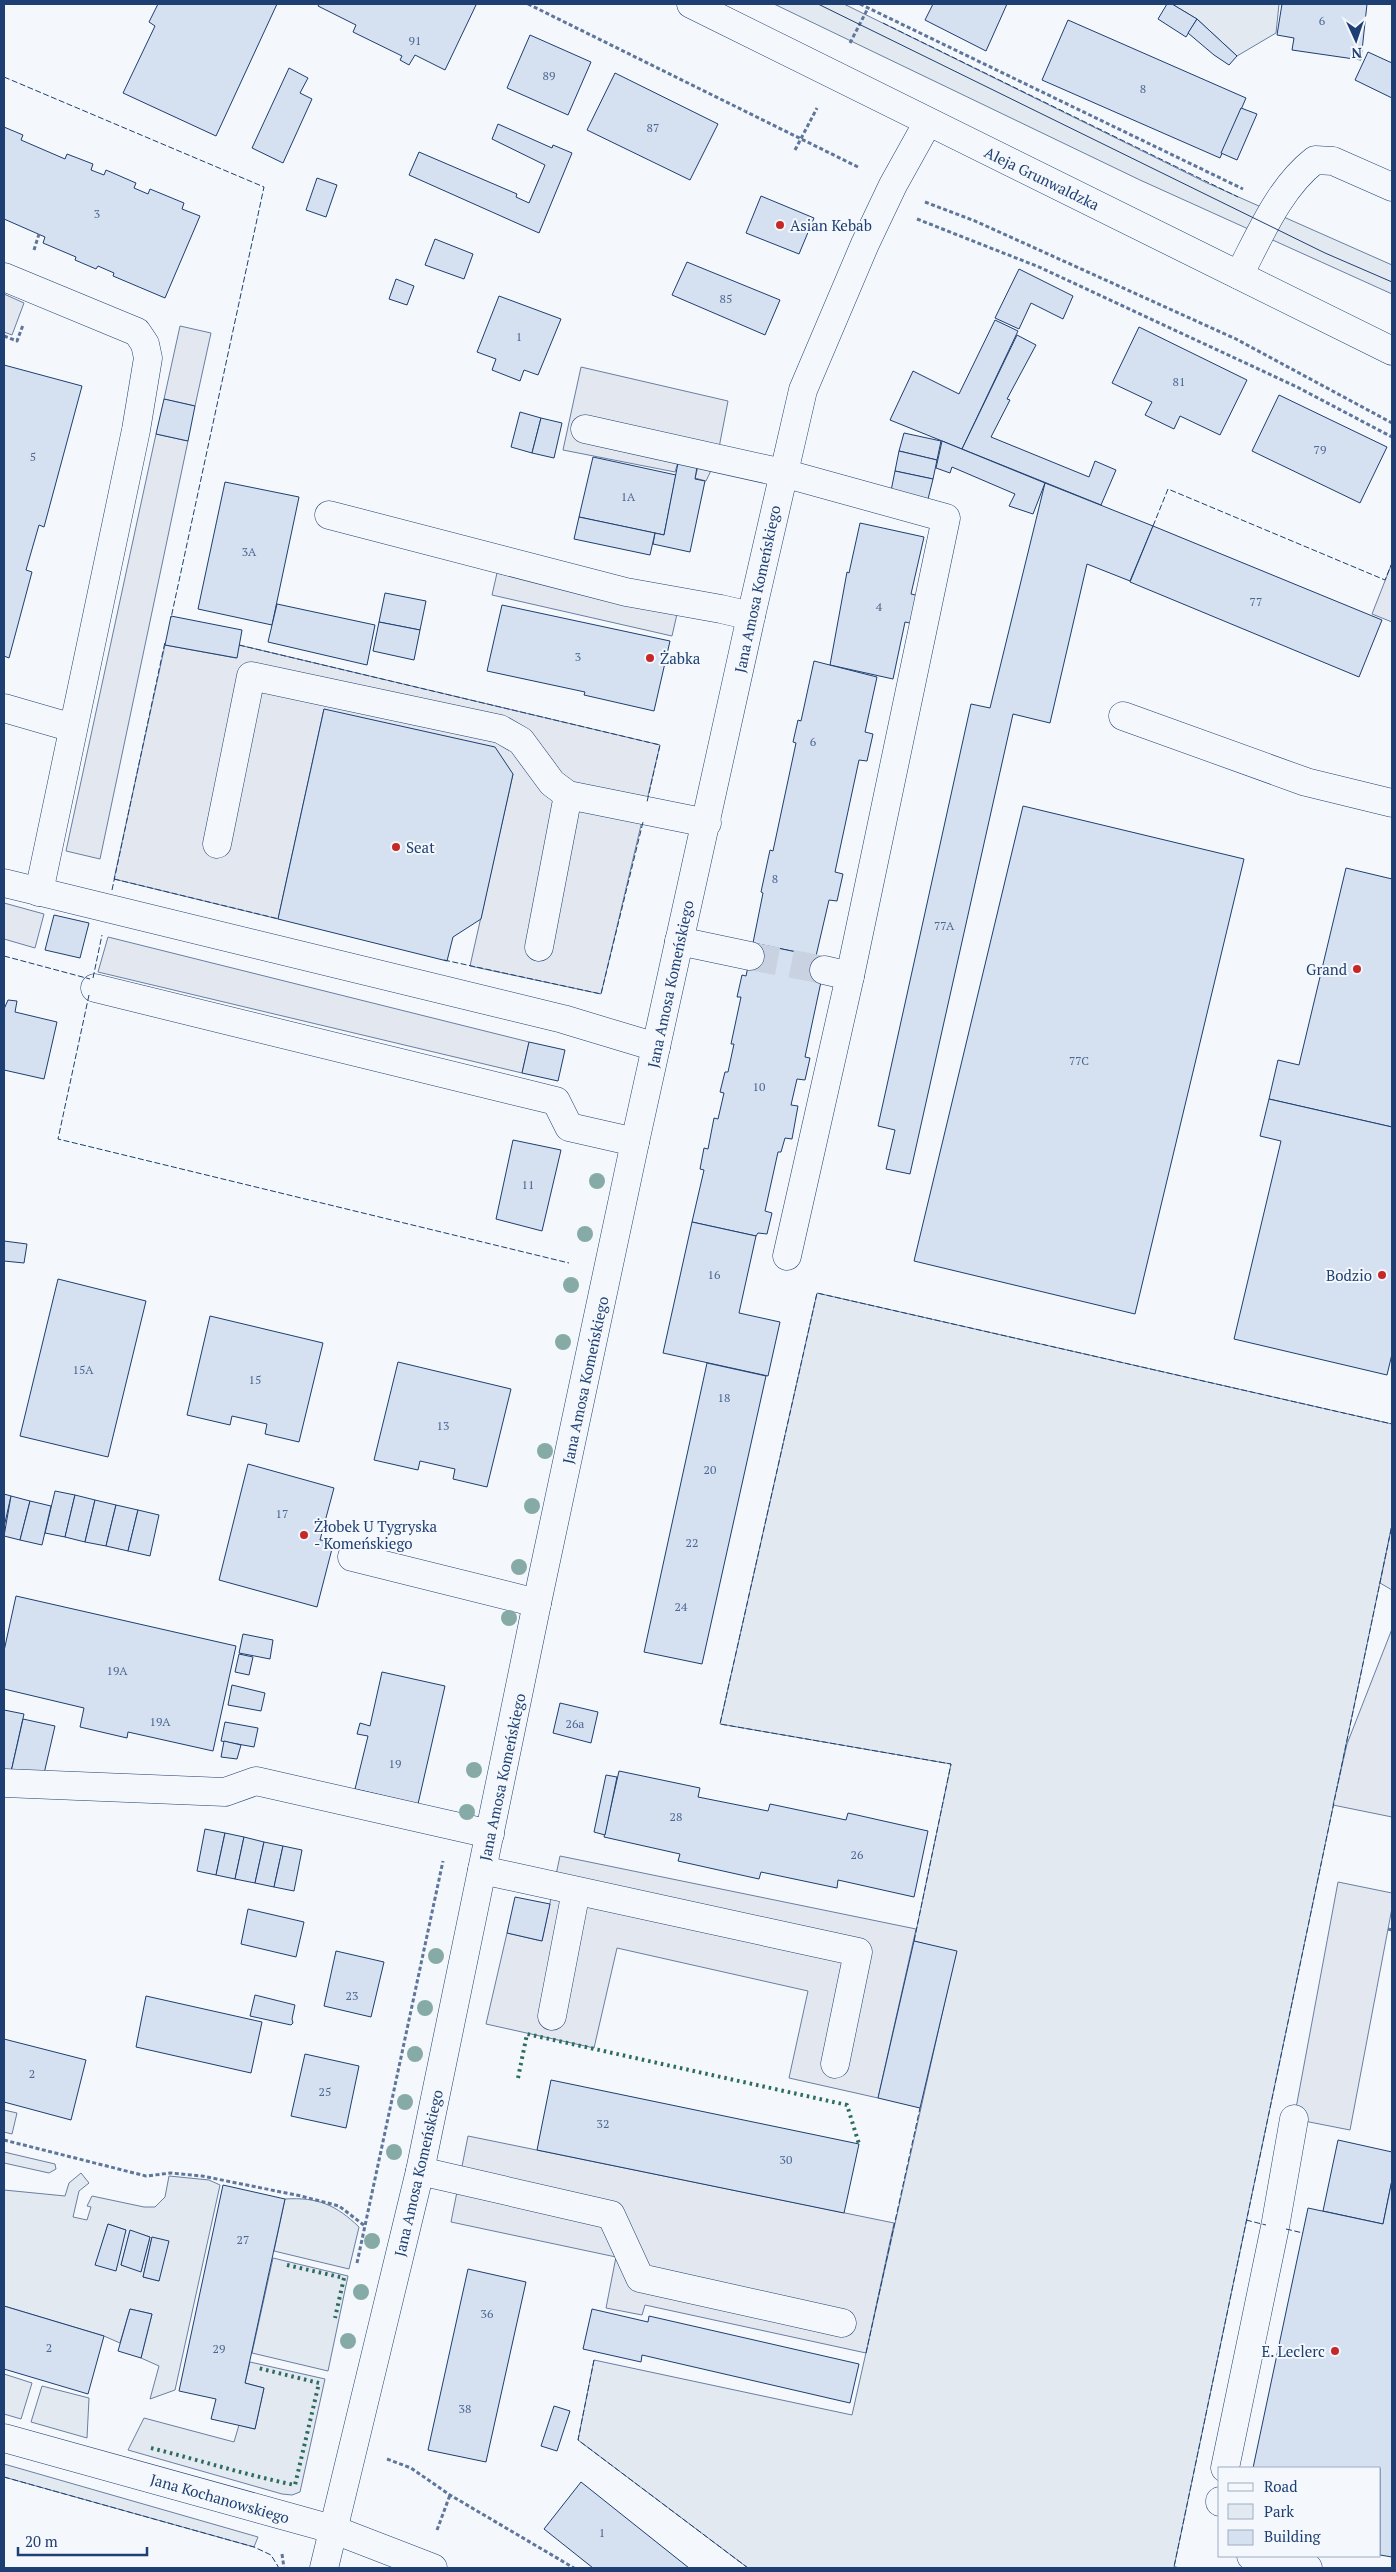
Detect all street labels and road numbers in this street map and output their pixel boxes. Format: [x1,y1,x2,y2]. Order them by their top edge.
street label: Aleja Grunwaldzka [981,142,1103,215]
street label: Jana Amosa Komeńskiego [729,503,785,675]
street label: Jana Amosa Komeńskiego [642,898,698,1070]
street label: Jana Amosa Komeńskiego [557,1294,613,1466]
street label: Jana Amosa Komeńskiego [474,1691,530,1863]
street label: Jana Amosa Komeńskiego [389,2087,447,2259]
street label: Jana Kochanowskiego [148,2469,292,2527]

